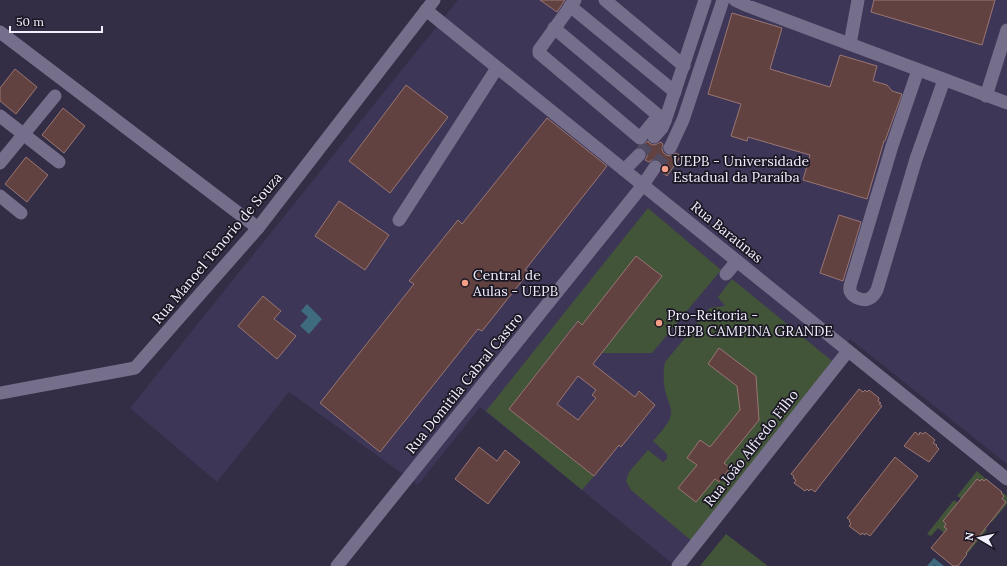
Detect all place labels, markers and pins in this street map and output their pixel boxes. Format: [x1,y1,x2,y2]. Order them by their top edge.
place label: UEPB - Universidade Estadual da Paraíba [673,152,810,186]
marker: UEPB - Universidade Estadual da Paraíba [660,164,670,174]
place label: Central de Aulas - UEPB [472,266,558,300]
marker: Central de Aulas - UEPB [460,278,470,288]
place label: Pro-Reitoria - UEPB CAMPINA GRANDE [667,306,833,340]
marker: Pro-Reitoria - UEPB CAMPINA GRANDE [654,318,664,328]

